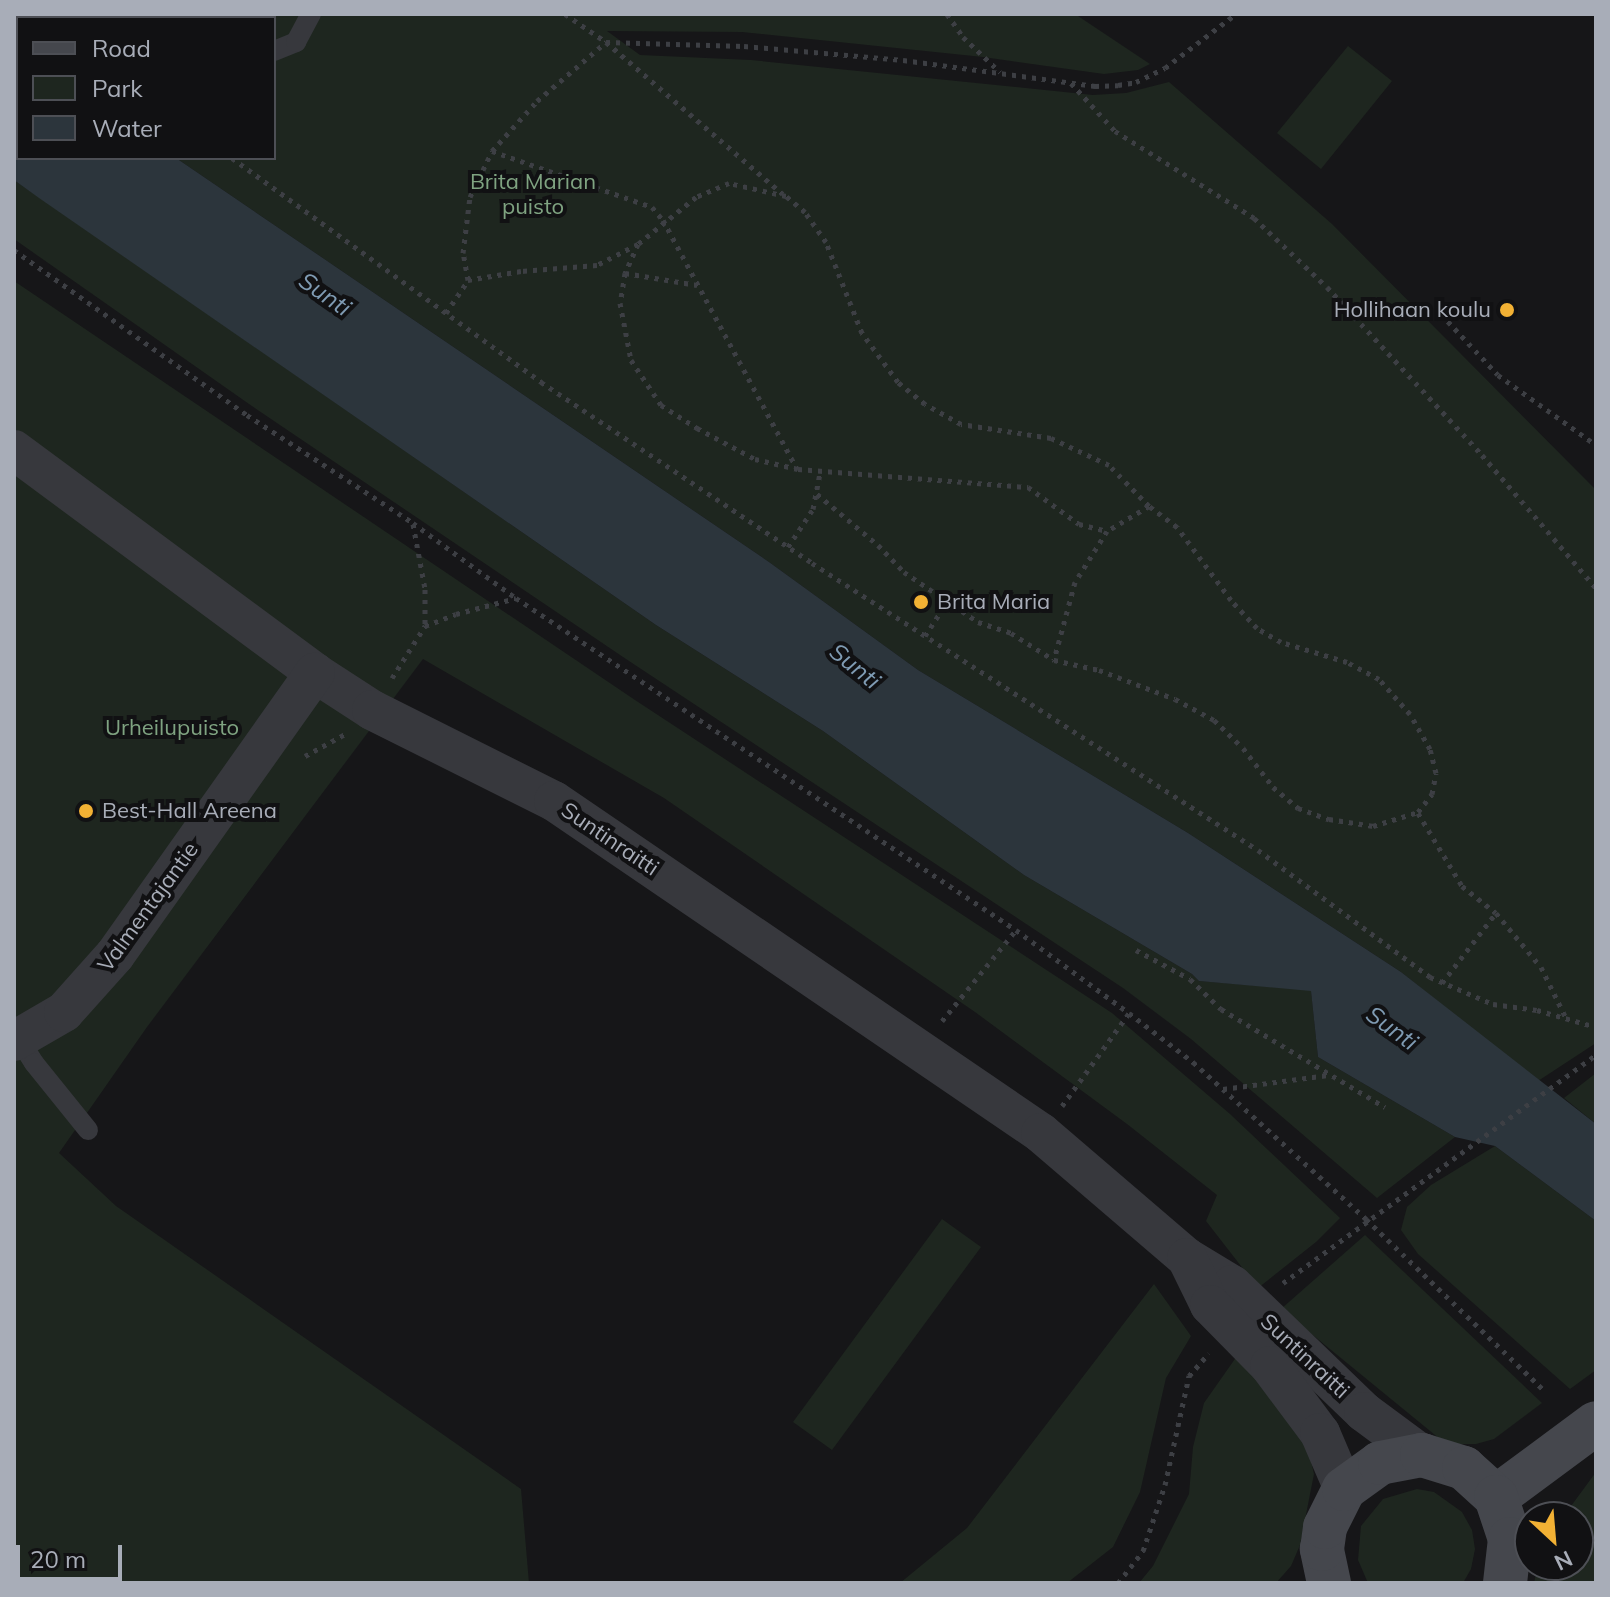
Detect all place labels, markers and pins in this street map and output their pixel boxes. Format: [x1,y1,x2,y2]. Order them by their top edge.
place label: Hollihaan koulu [1334,297,1491,323]
marker: Hollihaan koulu [1498,301,1516,319]
place label: Brita Maria [937,589,1050,615]
marker: Brita Maria [912,593,930,611]
place label: Best‑Hall Areena [102,798,277,824]
marker: Best‑Hall Areena [77,802,95,820]

